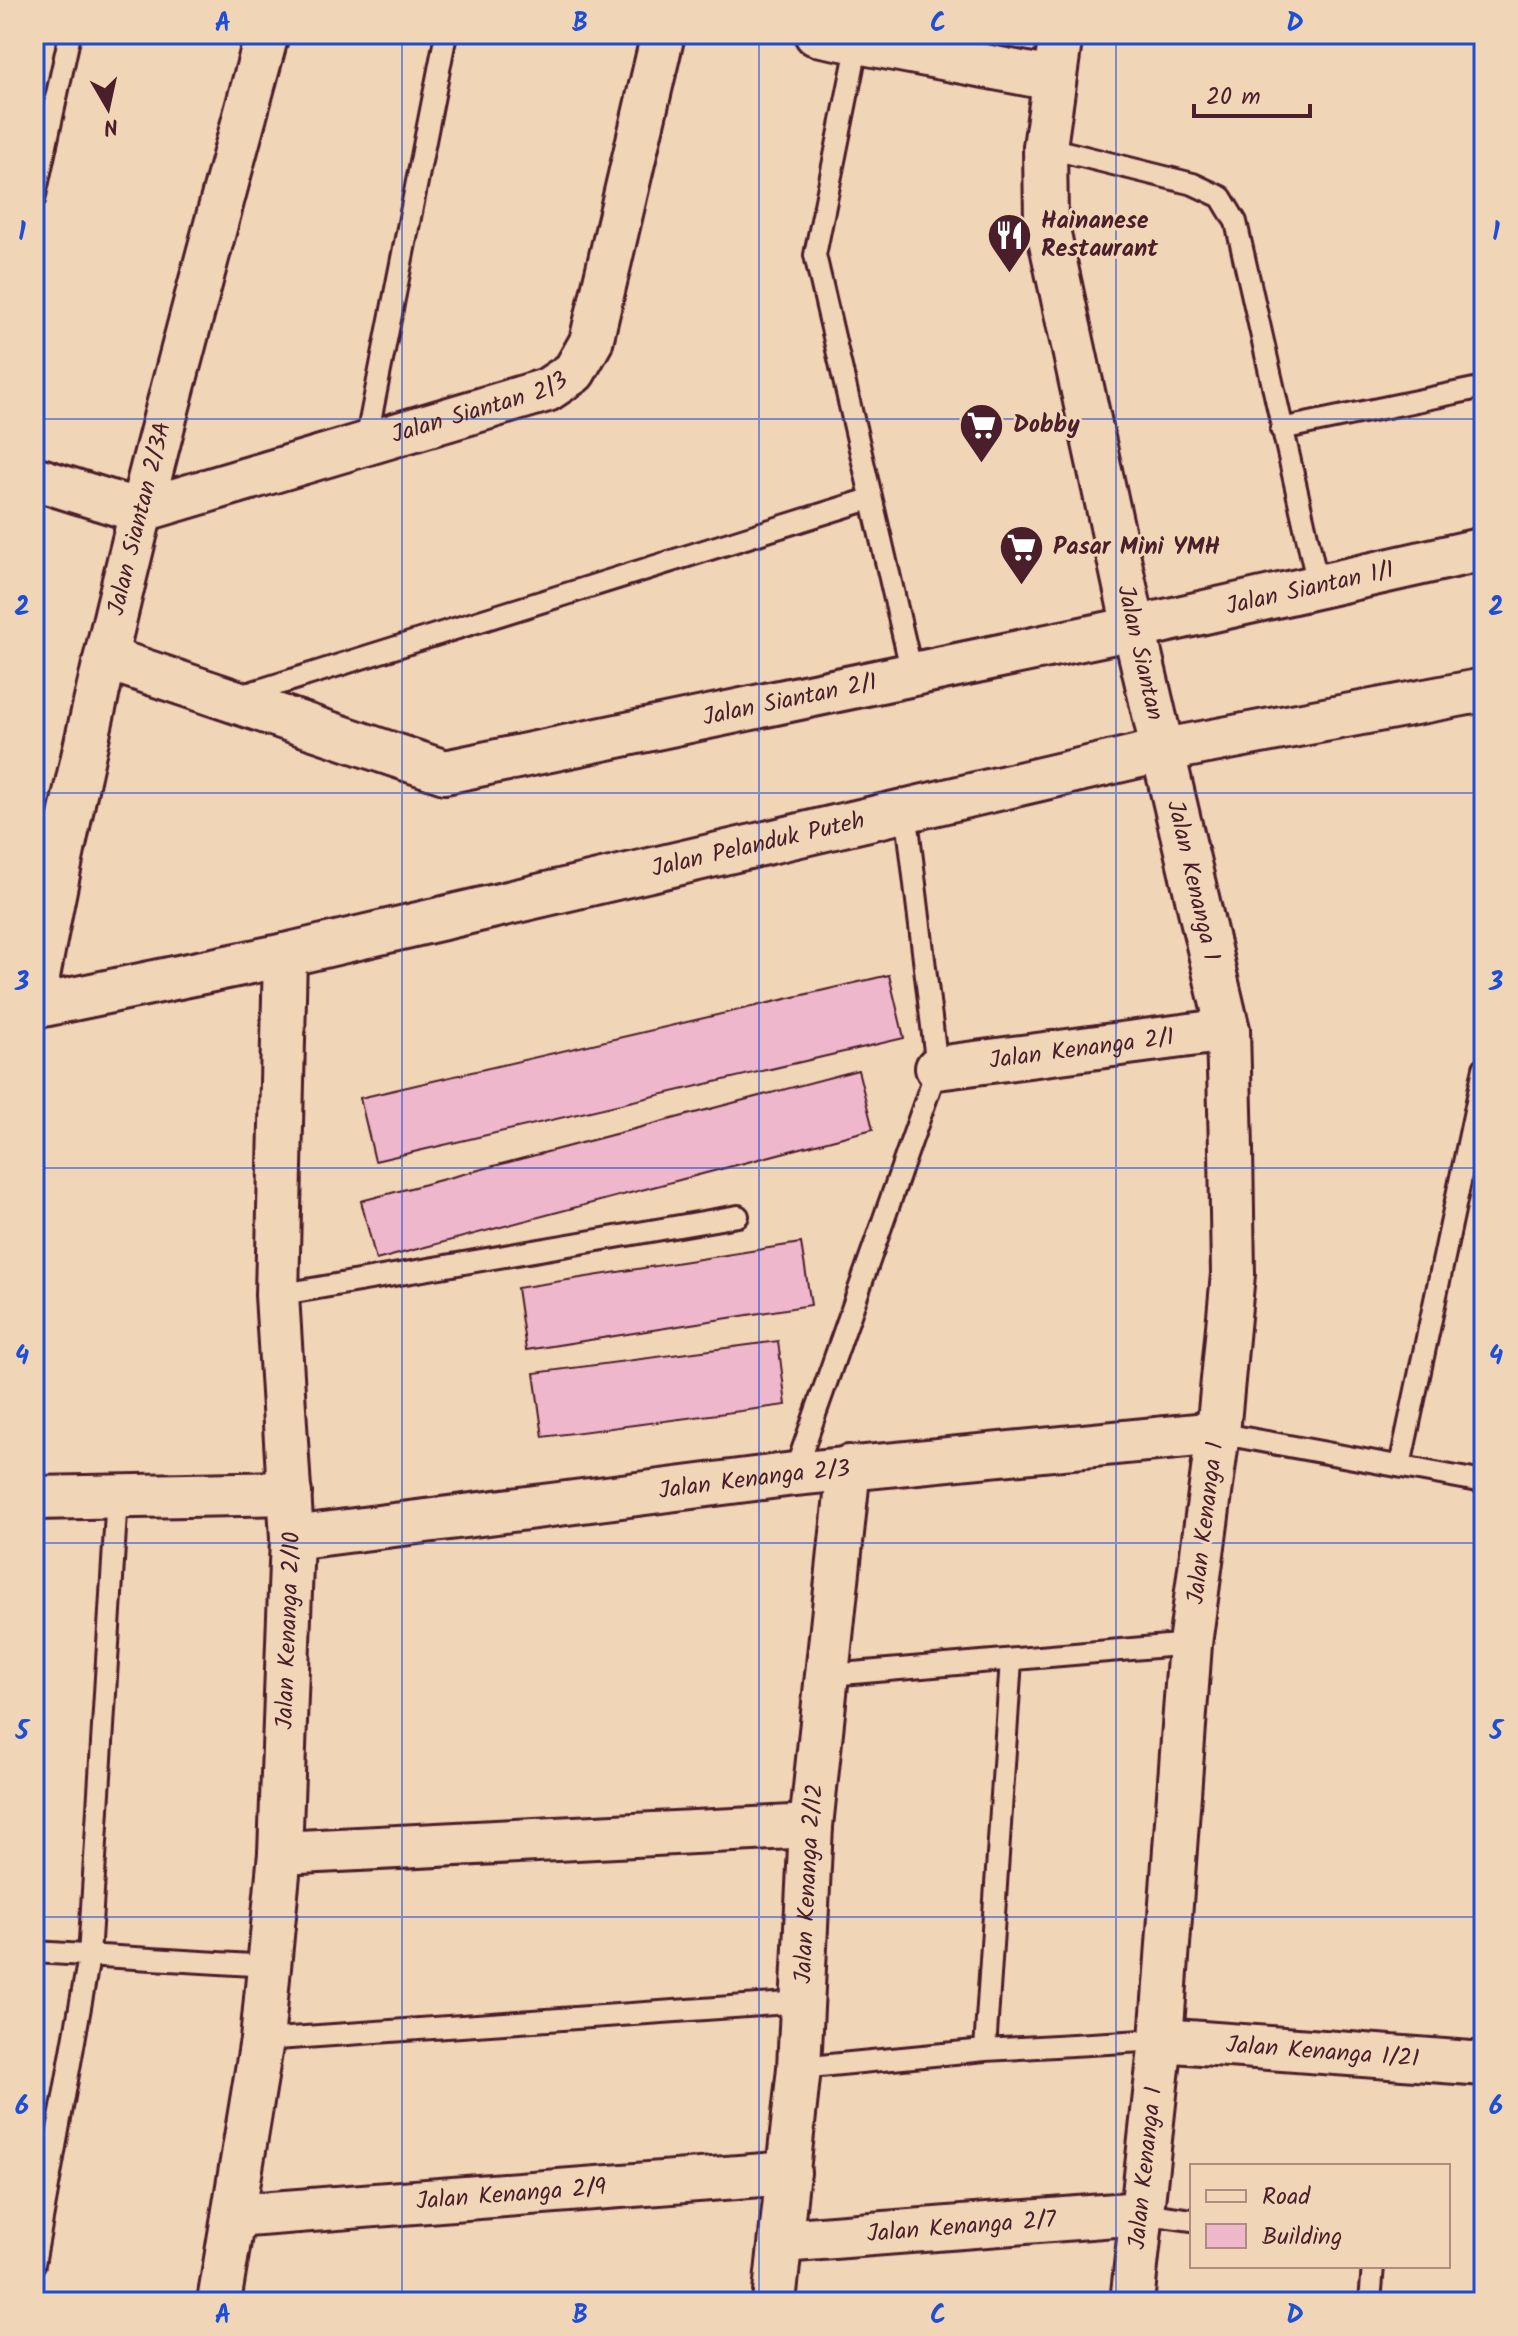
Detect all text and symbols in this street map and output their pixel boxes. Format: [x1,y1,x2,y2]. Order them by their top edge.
text: A [215,3,231,45]
text: B [572,3,588,45]
text: C [930,3,946,45]
text: D [1286,3,1304,45]
north arrow [68,68,148,148]
scale bar [1194,68,1310,118]
text: 20 m [1206,78,1261,117]
text: N [101,107,120,144]
place label: Hainanese Restaurant [1041,202,1159,269]
restaurant icon: Hainanese Restaurant [986,211,1034,274]
text: 1 [18,212,26,254]
text: 1 [1492,212,1500,254]
street label: Jalan Siantan 2/3 [387,361,576,455]
supermarket icon: Dobby [958,401,1006,464]
place label: Dobby [1013,406,1080,445]
street label: Jalan Siantan 2/3A [97,418,183,619]
supermarket icon: Pasar Mini YMH [998,523,1046,586]
place label: Pasar Mini YMH [1053,528,1220,567]
street label: Jalan Siantan 1/1 [1222,550,1398,626]
street label: Jalan Siantan [1106,581,1174,724]
text: 2 [14,587,30,629]
text: 2 [1488,587,1504,629]
street label: Jalan Siantan 2/1 [699,663,881,737]
street label: Jalan Kenanga 1 [1155,796,1231,965]
street label: Jalan Pelanduk Puteh [647,801,869,889]
text: 3 [14,962,29,1004]
text: 3 [1488,962,1503,1004]
street label: Jalan Kenanga 2/1 [987,1018,1177,1080]
text: 4 [15,1336,29,1378]
text: 4 [1489,1336,1503,1378]
street label: Jalan Kenanga 1 [1177,1439,1235,1607]
street label: Jalan Kenanga 2/3 [656,1449,852,1511]
street label: Jalan Kenanga 2/10 [265,1530,312,1730]
text: 5 [14,1711,30,1753]
text: 5 [1488,1711,1504,1753]
street label: Jalan Kenanga 2/12 [784,1782,835,1984]
street label: Jalan Kenanga 1/21 [1224,2025,1421,2079]
street label: Jalan Kenanga 1 [1118,2085,1174,2251]
text: 6 [15,2086,29,2128]
text: 6 [1489,2086,1503,2128]
legend [1190,2164,1450,2268]
street label: Jalan Kenanga 2/9 [415,2168,608,2221]
text: Road [1262,2178,1311,2217]
street label: Jalan Kenanga 2/7 [865,2200,1058,2254]
text: Building [1262,2218,1342,2257]
text: A [215,2295,231,2336]
text: B [572,2295,588,2336]
text: C [930,2295,946,2336]
text: D [1286,2295,1304,2336]

